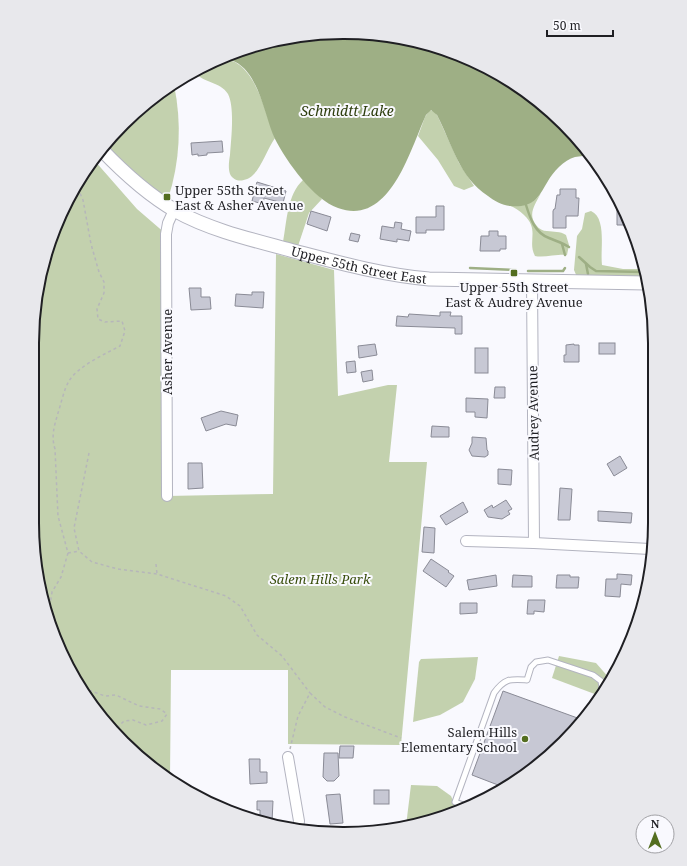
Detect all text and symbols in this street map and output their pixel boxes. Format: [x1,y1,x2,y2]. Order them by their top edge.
scale bar [547,12,613,38]
text: 50 m [553,17,581,34]
water label: Schmidtt Lake [300,101,394,120]
place label: Upper 55th Street East & Asher Avenue [175,181,304,214]
marker: Upper 55th Street East & Asher Avenue [162,192,172,202]
street label: Upper 55th Street East [289,242,428,288]
marker: Upper 55th Street East & Audrey Avenue [509,268,519,278]
place label: Upper 55th Street East & Audrey Avenue [445,278,583,311]
street label: Asher Avenue [158,309,176,395]
street label: Audrey Avenue [523,365,543,461]
park label: Salem Hills Park [270,570,371,588]
place label: Salem Hills Elementary School [401,723,517,756]
marker: Salem Hills Elementary School [520,734,530,744]
north arrow [635,814,675,854]
text: N [651,816,660,831]

